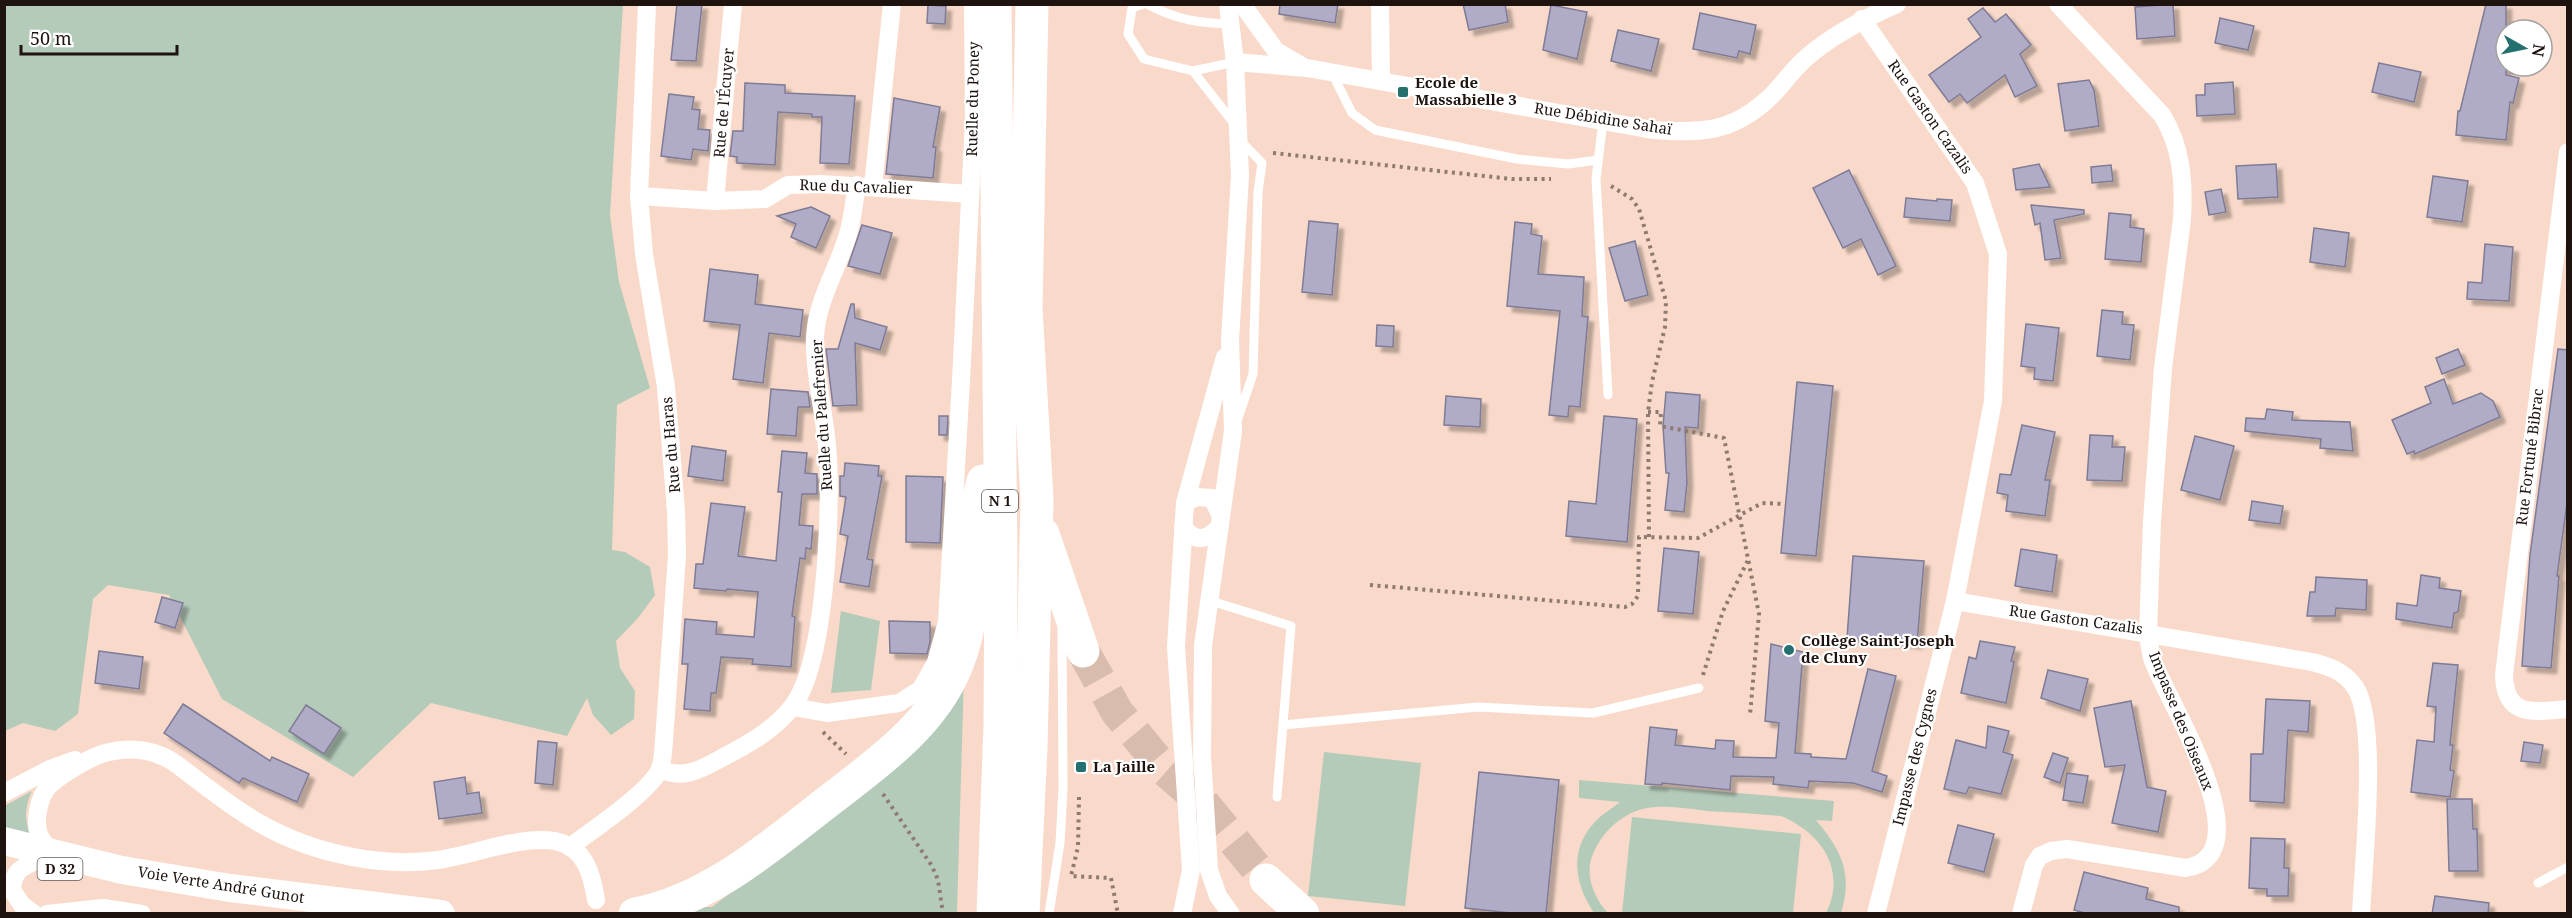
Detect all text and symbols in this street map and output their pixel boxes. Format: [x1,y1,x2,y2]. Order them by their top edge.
scale bar [21,18,177,56]
north arrow [2494,18,2554,78]
text: 50 m [30,26,72,50]
street label: Ruelle du Poney [961,41,983,157]
text: N [2527,42,2551,59]
street label: Rue de l'Écuyer [708,47,738,159]
street label: Rue Gaston Cazalis [1884,56,1978,178]
place label: Ecole de Massabielle 3 [1415,72,1517,109]
marker: Ecole de Massabielle 3 [1396,85,1410,99]
street label: Rue Débidine Sahaï [1533,97,1674,139]
street label: Rue du Cavalier [799,174,913,198]
street label: Ruelle du Palefrenier [806,339,836,491]
street label: Rue Fortuné Bibrac [2511,387,2547,527]
street label: Rue du Haras [656,396,684,494]
road number: N 1 [982,490,1018,512]
street label: Rue Gaston Cazalis [2008,600,2144,638]
place label: Collège Saint-Joseph de Cluny [1801,630,1955,667]
marker: Collège Saint-Joseph de Cluny [1782,643,1796,657]
street label: Impasse des Oiseaux [2145,648,2219,793]
street label: Impasse des Cygnes [1887,686,1941,828]
place label: La Jaille [1093,756,1155,776]
marker: La Jaille [1074,760,1088,774]
road number: D 32 [38,858,82,880]
street label: Voie Verte André Gunot [136,861,306,907]

